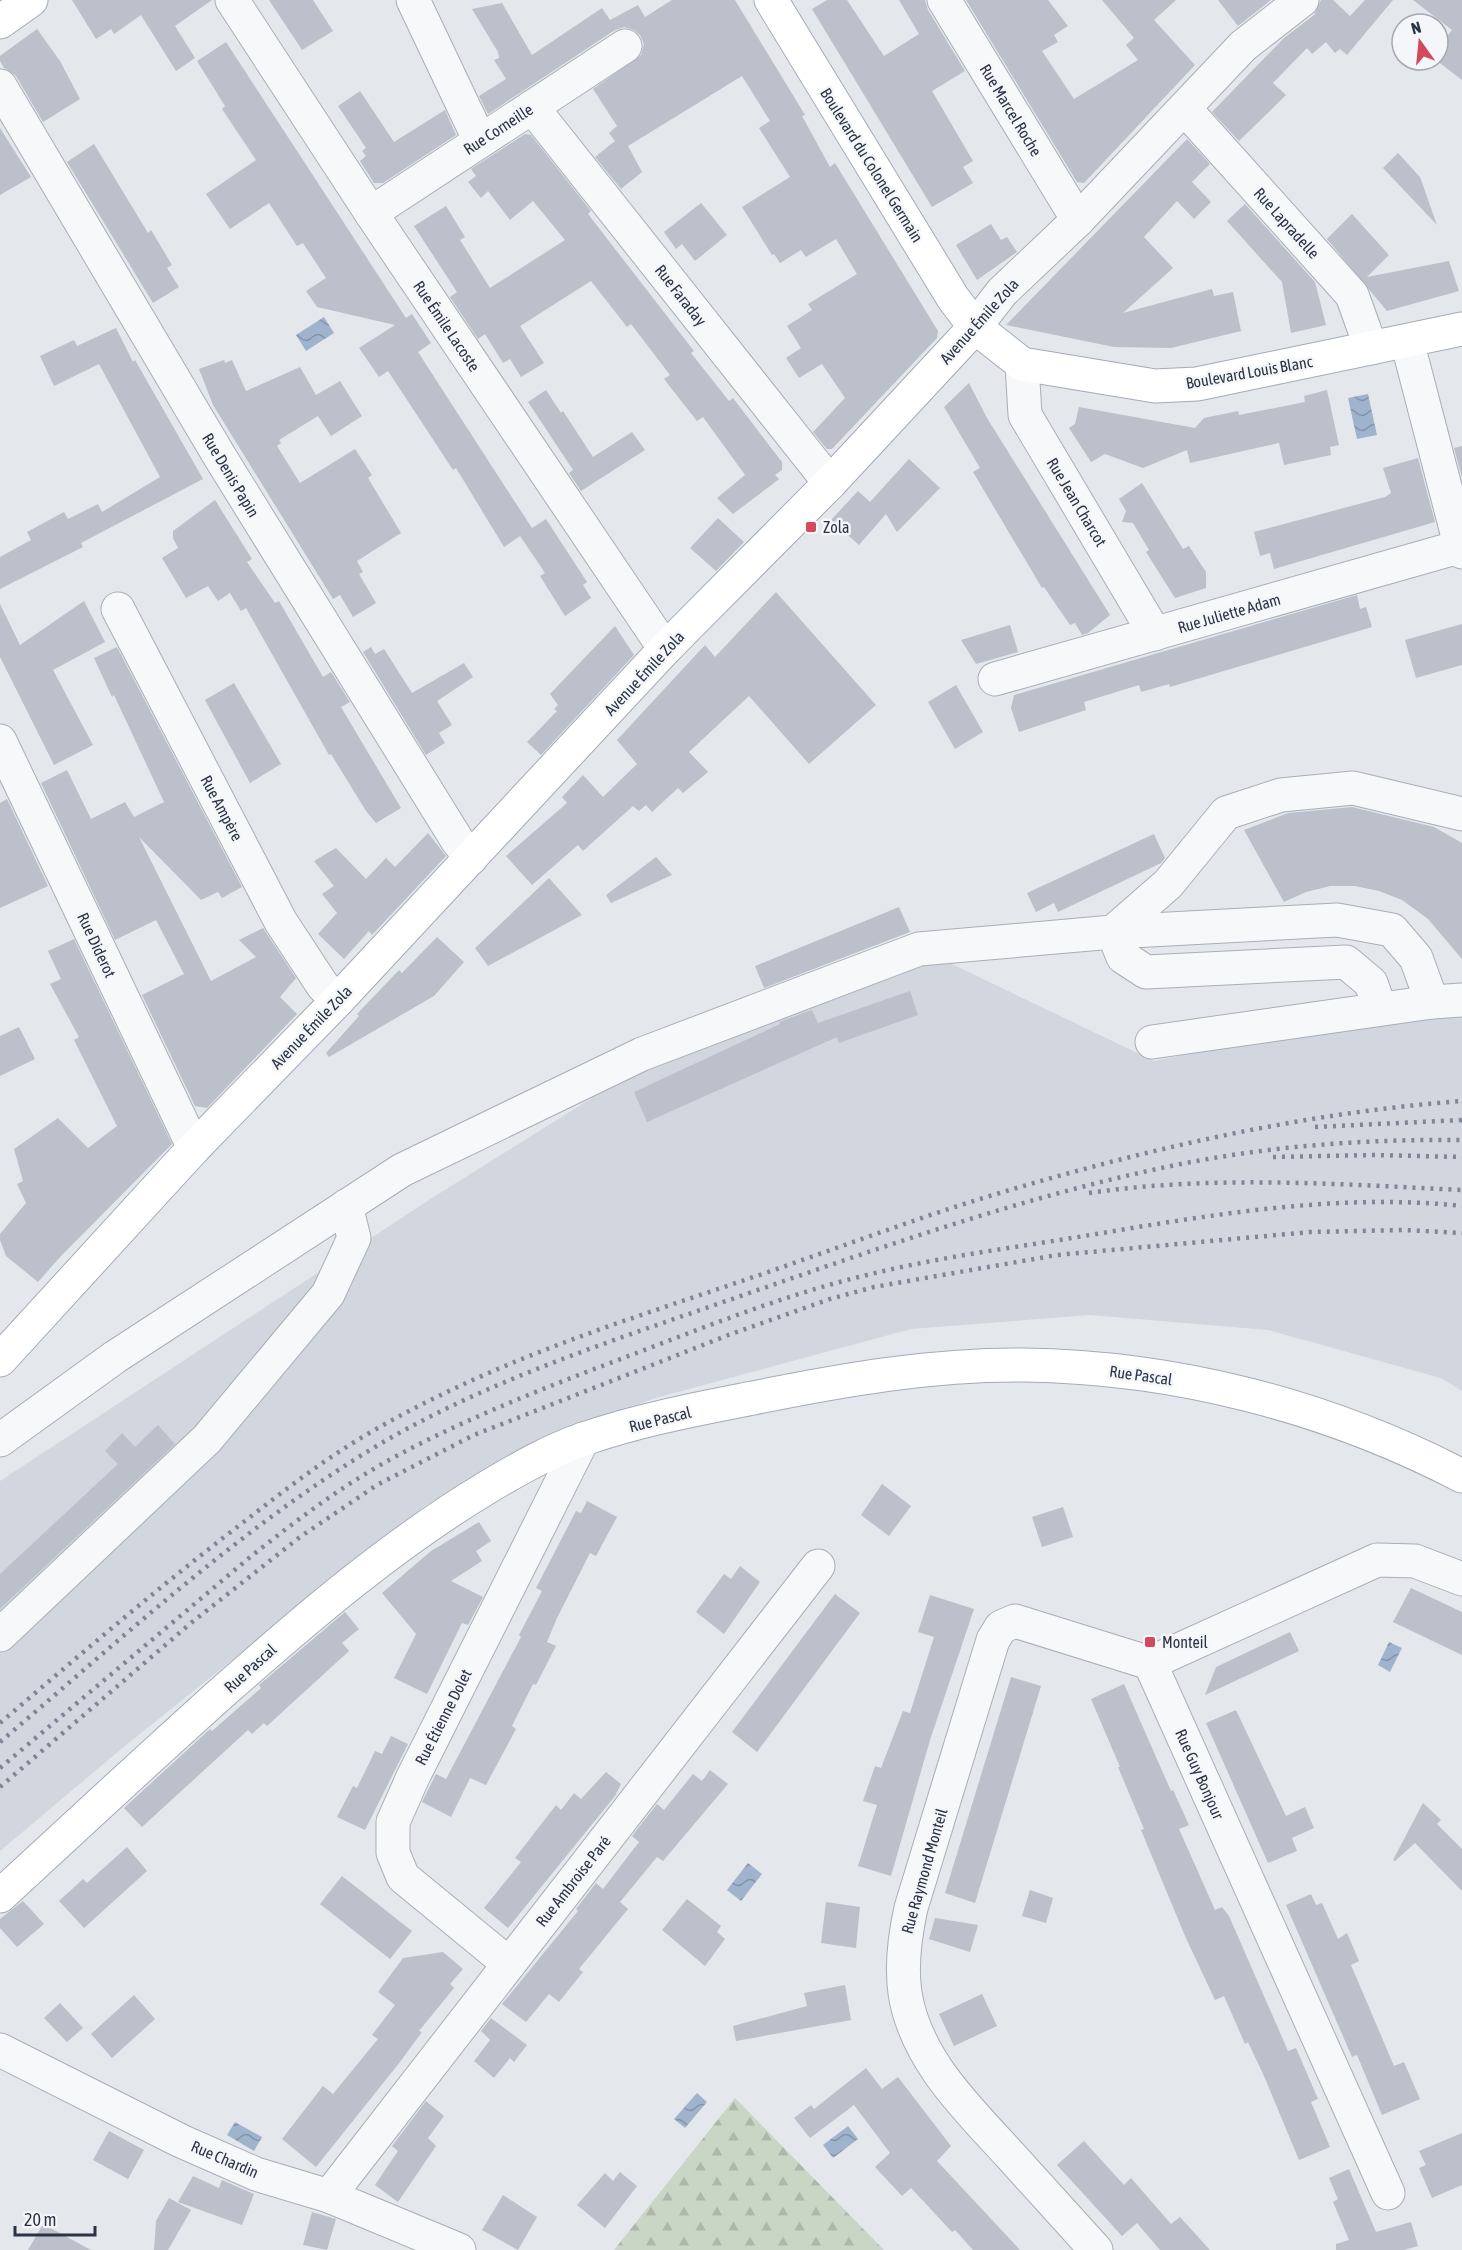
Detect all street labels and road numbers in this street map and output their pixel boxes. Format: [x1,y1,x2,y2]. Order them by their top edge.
street label: Rue Marcel Roche [976,61,1046,159]
street label: Boulevard du Colonel Germain [817,85,927,245]
street label: Rue Corneille [460,100,536,158]
street label: Rue Lapradelle [1250,184,1323,263]
street label: Rue Faraday [651,261,711,330]
street label: Avenue Émile Zola [936,275,1022,367]
street label: Rue Émile Lacoste [410,277,484,375]
street label: Boulevard Louis Blanc [1184,352,1314,392]
street label: Rue Denis Papin [198,430,263,521]
street label: Rue Jean Charcot [1043,454,1111,550]
street label: Rue Juliette Adam [1176,590,1282,636]
street label: Avenue Émile Zola [600,627,688,719]
street label: Rue Ampère [196,772,247,844]
street label: Rue Diderot [74,910,120,981]
street label: Avenue Émile Zola [267,982,355,1072]
street label: Rue Pascal [1108,1362,1174,1388]
street label: Rue Pascal [627,1402,694,1435]
street label: Rue Pascal [220,1640,280,1696]
street label: Rue Étienne Dolet [411,1666,475,1768]
street label: Rue Guy Bonjour [1171,1726,1228,1822]
street label: Rue Raymond Monteil [898,1806,952,1936]
street label: Rue Ambroise Paré [532,1832,614,1930]
street label: Rue Chardin [189,2137,261,2181]

